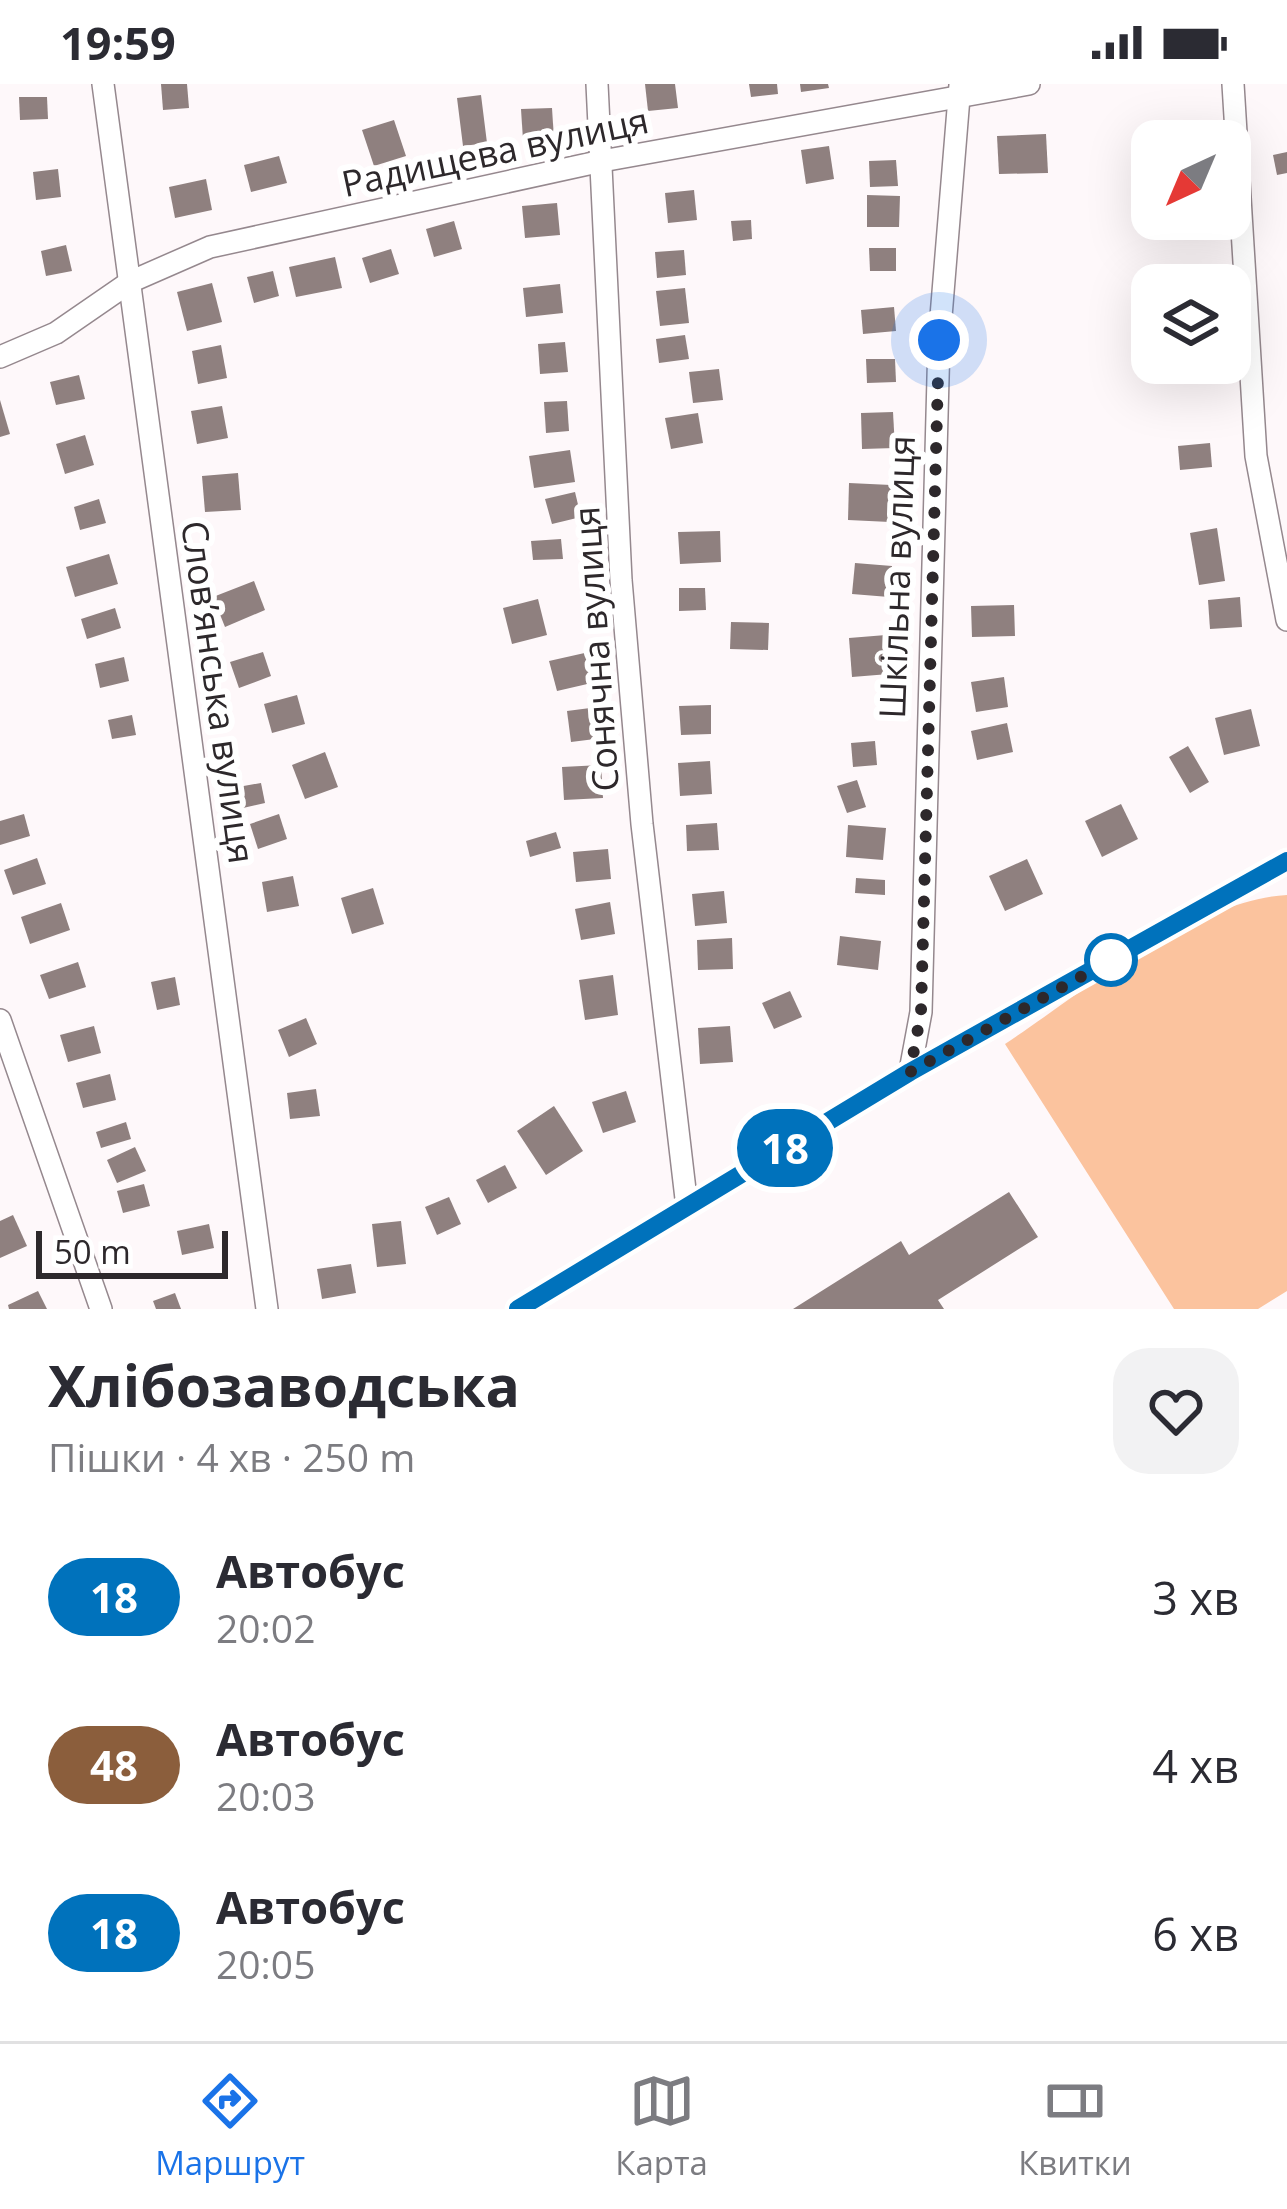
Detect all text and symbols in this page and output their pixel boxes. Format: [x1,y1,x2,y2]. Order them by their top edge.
text: 19:59 [60,12,176,73]
street label: Радищева вулиця [337,95,653,208]
north arrow [1131,120,1251,240]
map controls [1131,120,1251,384]
button: layers [1131,264,1251,384]
your location [909,310,969,370]
street label: Шкільна вулиця [867,434,926,719]
street label: Сонячна вулиця [561,505,630,793]
street label: Слов’янська вулиця [170,517,267,866]
unlabelled marker [1086,935,1136,985]
line badge: 18 [731,1109,839,1187]
text: 18 [761,1119,809,1176]
scale bar [36,1225,228,1278]
text: 50 m [54,1229,131,1274]
text: Хлібозаводська [48,1346,520,1424]
button: heart [1113,1348,1239,1474]
text: Пішки · 4 хв · 250 m [48,1430,415,1483]
text: Автобус [216,1540,405,1601]
text: 3 хв [1152,1567,1239,1628]
text: 18 [90,1568,138,1625]
text: 20:02 [216,1601,315,1654]
text: Автобус [216,1708,405,1769]
text: 4 хв [1152,1735,1239,1796]
text: 48 [90,1736,138,1793]
text: 20:03 [216,1769,315,1822]
text: Автобус [216,1876,405,1937]
text: 6 хв [1152,1903,1239,1964]
text: 18 [90,1904,138,1961]
text: 20:05 [216,1937,315,1990]
tab: Маршрут [155,2068,305,2185]
tab: Карта [615,2068,708,2185]
tab: Квитки [1018,2068,1132,2185]

